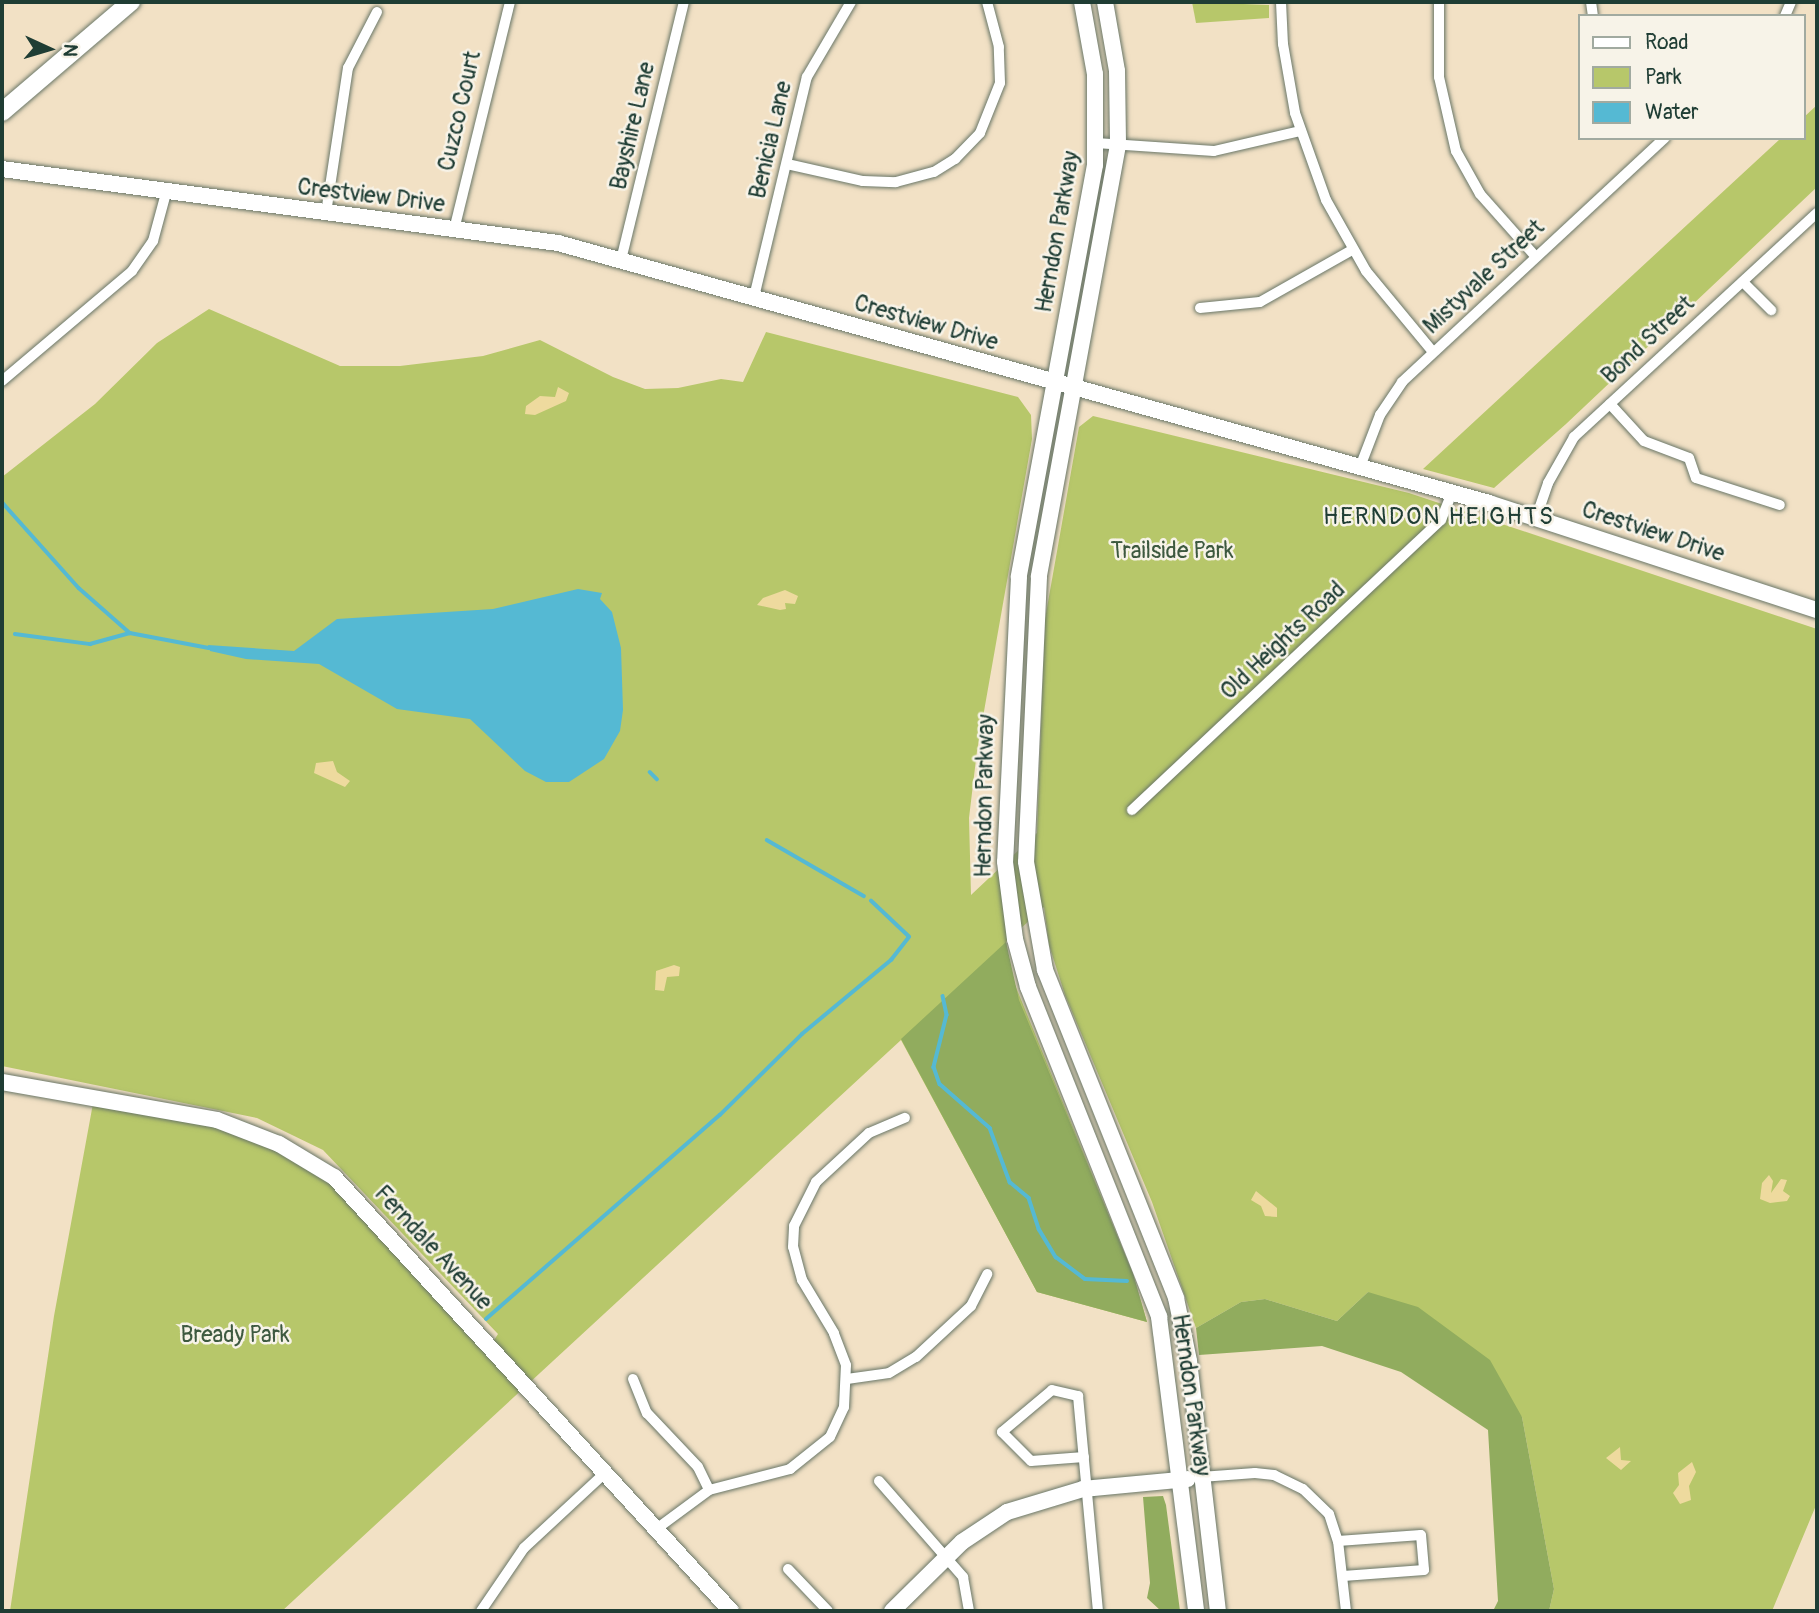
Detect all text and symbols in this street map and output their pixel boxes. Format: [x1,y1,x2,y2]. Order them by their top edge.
north arrow [14,14,84,84]
legend [1577,14,1805,140]
text: Road [1645,29,1689,56]
text: N [58,43,82,58]
street label: Cuzco Court [433,48,487,174]
street label: Bayshire Lane [605,59,661,193]
text: Park [1645,64,1682,91]
street label: Benicia Lane [744,79,798,201]
text: Water [1645,99,1698,126]
street label: Herndon Parkway [1030,149,1086,315]
street label: Crestview Drive [296,173,446,219]
street label: Mistyvale Street [1418,214,1550,340]
street label: Crestview Drive [851,289,1001,357]
street label: Bond Street [1596,290,1700,390]
street label: Crestview Drive [1578,496,1728,568]
district label: HERNDON HEIGHTS [1325,503,1553,531]
park label: Trailside Park [1110,537,1234,565]
street label: Old Heights Road [1215,576,1351,706]
street label: Herndon Parkway [970,714,1000,878]
street label: Ferndale Avenue [368,1180,498,1316]
street label: Herndon Parkway [1166,1312,1216,1478]
park label: Bready Park [180,1321,290,1349]

